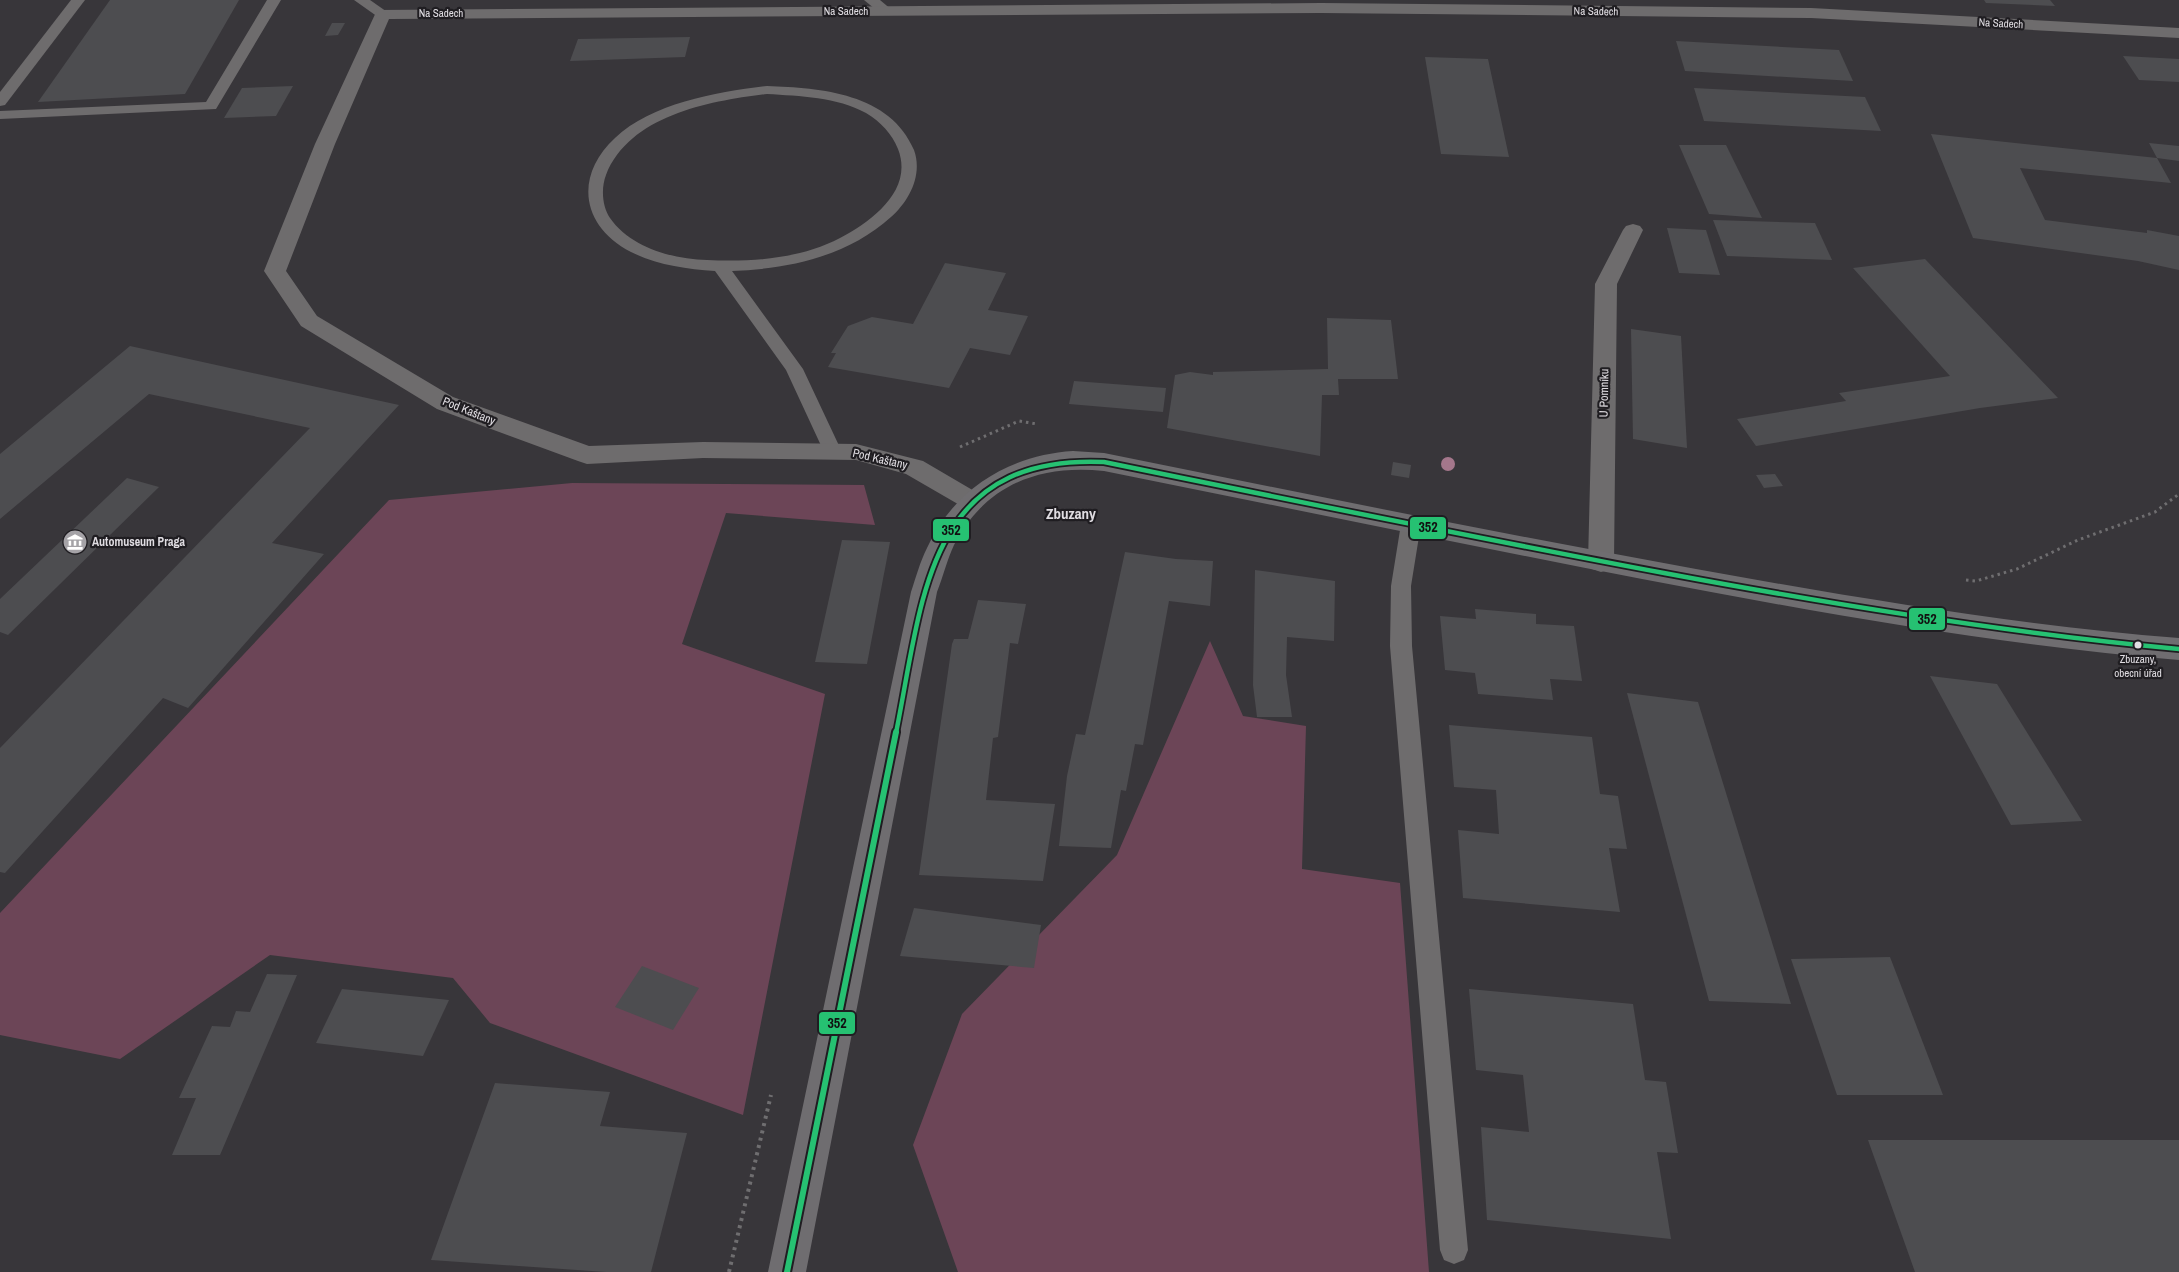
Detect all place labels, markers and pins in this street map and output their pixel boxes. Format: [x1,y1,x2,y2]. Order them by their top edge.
museum icon: Automuseum Praga [62,529,88,555]
place label: Automuseum Praga [92,534,185,550]
marker: Zbuzany, obecní úřad [2133,640,2143,650]
place label: Zbuzany, obecní úřad [2114,652,2162,680]

